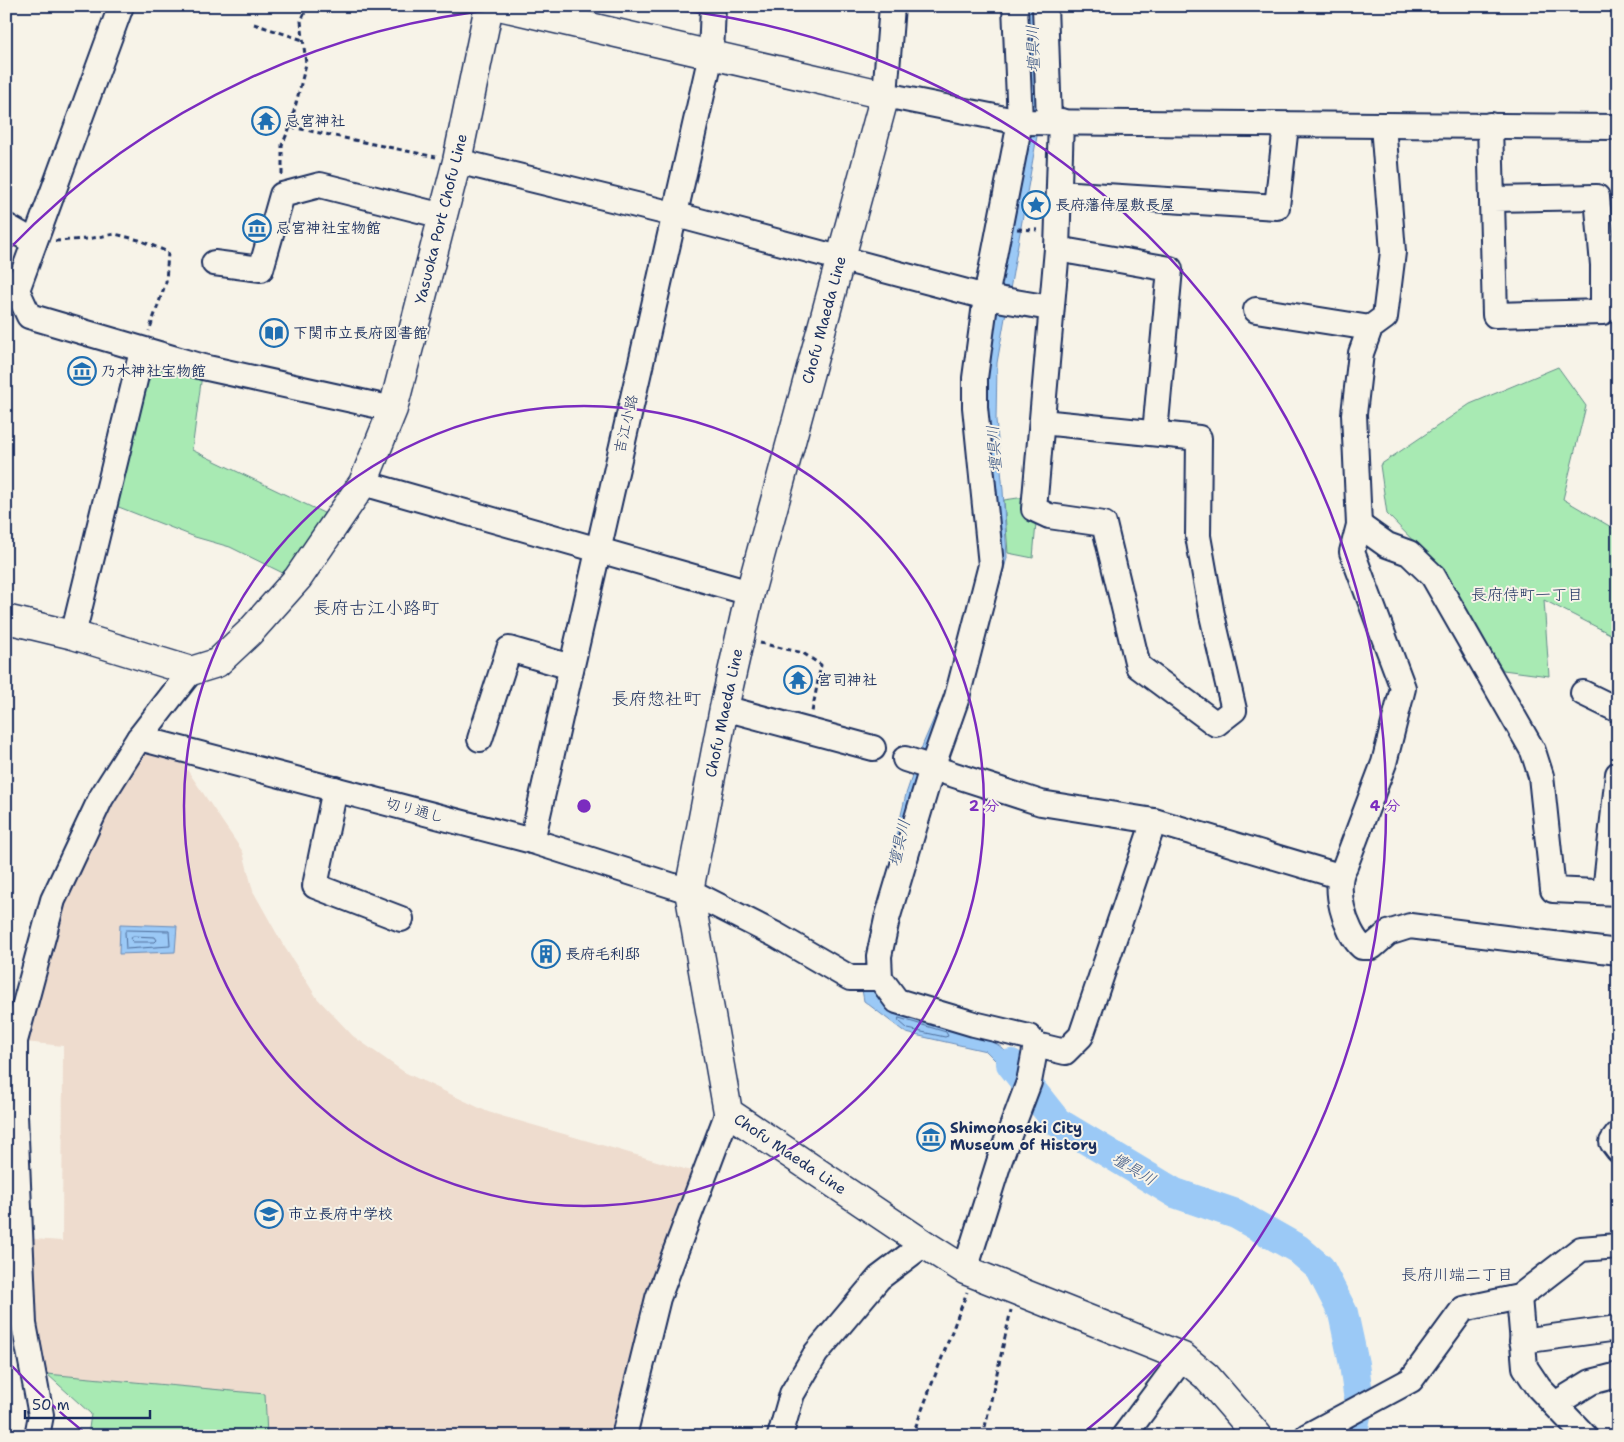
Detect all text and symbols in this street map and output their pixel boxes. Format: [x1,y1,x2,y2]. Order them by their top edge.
water label: 壇具川 [1022,25,1044,73]
temple icon: 忌宮神社 [251,106,281,136]
place label: 忌宮神社 [285,111,345,131]
street label: Yasuoka Port Chofu Line [410,132,472,306]
place icon: 長府藩侍屋敷長屋 [1021,190,1051,220]
place label: 長府藩侍屋敷長屋 [1055,195,1175,215]
museum icon: 忌宮神社宝物館 [242,213,272,243]
place label: 忌宮神社宝物館 [276,218,381,238]
street label: Chofu Maeda Line [797,254,851,386]
library icon: 下関市立長府図書館 [259,318,289,348]
place label: 下関市立長府図書館 [293,323,428,343]
museum icon: 乃木神社宝物館 [67,356,97,386]
place label: 乃木神社宝物館 [101,361,206,381]
street label: 吉江小路 [610,393,642,455]
water label: 壇具川 [982,424,1006,474]
district label: 長府侍町一丁目 [1471,584,1583,605]
district label: 長府古江小路町 [313,596,439,620]
street label: Chofu Maeda Line [701,647,747,779]
temple icon: 宮司神社 [783,665,813,695]
place label: 宮司神社 [817,670,877,690]
district label: 長府惣社町 [611,687,701,711]
street label: 切り通し [383,793,447,827]
text: 2 分 [969,796,999,816]
text: 4 分 [1370,796,1400,816]
centre of rings [575,797,593,815]
water label: 壇具川 [883,817,915,869]
building icon: 長府毛利邸 [531,939,561,969]
place label: 長府毛利邸 [565,944,640,964]
street label: Chofu Maeda Line [730,1109,850,1199]
place label: Shimonoseki City Museum of History [950,1118,1097,1155]
museum icon: Shimonoseki City Museum of History [916,1122,946,1152]
water label: 壇具川 [1108,1148,1160,1190]
school or university icon: 市立長府中学校 [254,1199,284,1229]
place label: 市立長府中学校 [288,1204,393,1224]
district label: 長府川端二丁目 [1401,1264,1513,1285]
scale bar [25,1387,150,1419]
text: 50 m [32,1395,70,1415]

